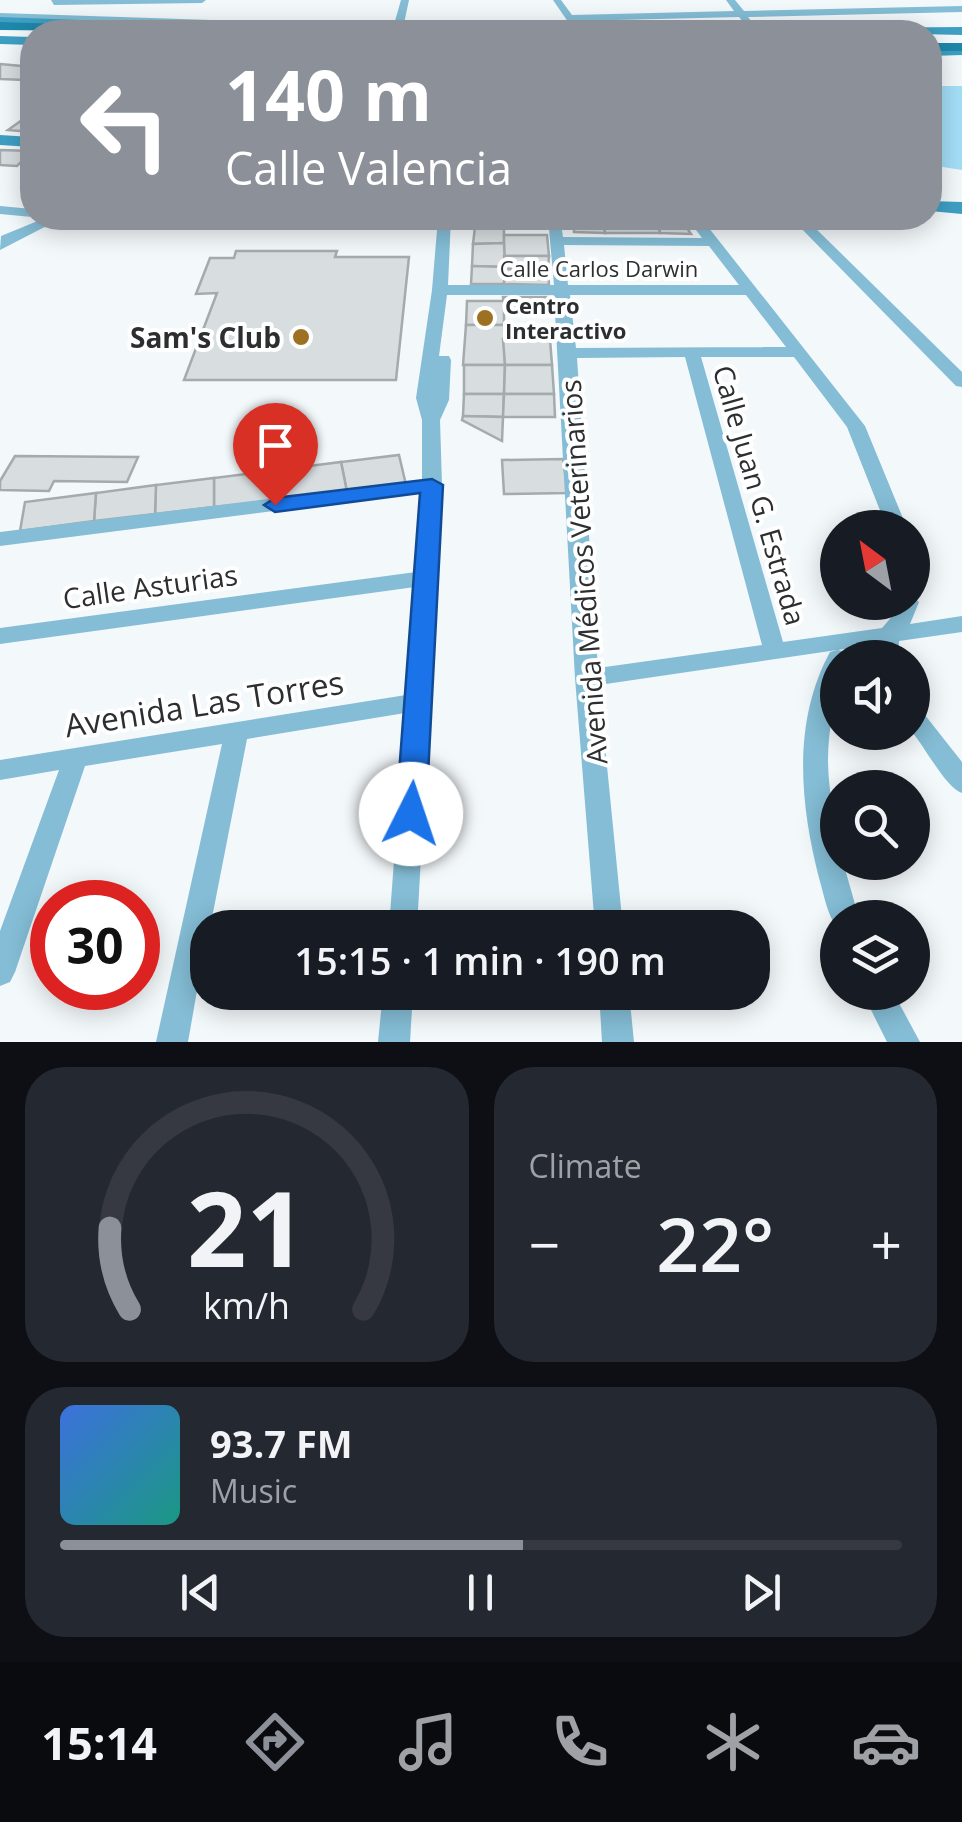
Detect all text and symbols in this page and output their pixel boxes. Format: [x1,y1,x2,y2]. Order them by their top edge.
text: 140 m [225,46,432,142]
icon: left [60,60,190,190]
text: Calle Valencia [225,137,512,198]
street label: Calle Carlos Darwin [500,253,698,283]
place label: Centro Interactivo [505,290,626,345]
marker: Centro Interactivo [474,307,496,329]
place label: Sam's Club [130,318,281,356]
marker: Sam's Club [290,326,312,348]
street label: Calle Juan G. Estrada [705,361,815,629]
street label: Avenida Médicos Veterinarios [551,378,615,766]
pin [233,403,318,506]
icon: arrive [248,418,303,473]
north arrow [820,510,930,620]
map controls [820,510,930,1010]
street label: Calle Asturias [60,555,240,617]
button: sound [820,640,930,750]
street label: Avenida Las Torres [61,660,347,746]
position arrow [359,762,463,866]
button: search [820,770,930,880]
speed limit sign: 30 [30,880,160,1010]
button: layers [820,900,930,1010]
text: 15:15 · 1 min · 190 m [294,934,666,986]
text: Climate [529,1144,642,1187]
text: 21 [187,1156,306,1297]
text: 22° [656,1192,774,1294]
text: − [529,1206,560,1281]
text: + [871,1206,902,1281]
text: km/h [203,1281,290,1329]
text: 93.7 FM [210,1417,353,1469]
text: Music [210,1469,297,1512]
icon: previous [173,1565,228,1620]
icon: pause [453,1565,508,1620]
icon: next [734,1565,789,1620]
icon: directions [240,1707,310,1777]
icon: music [393,1707,463,1777]
icon: phone [545,1707,615,1777]
icon: climate [698,1707,768,1777]
icon: car [851,1707,921,1777]
text: 15:14 [41,1712,157,1773]

